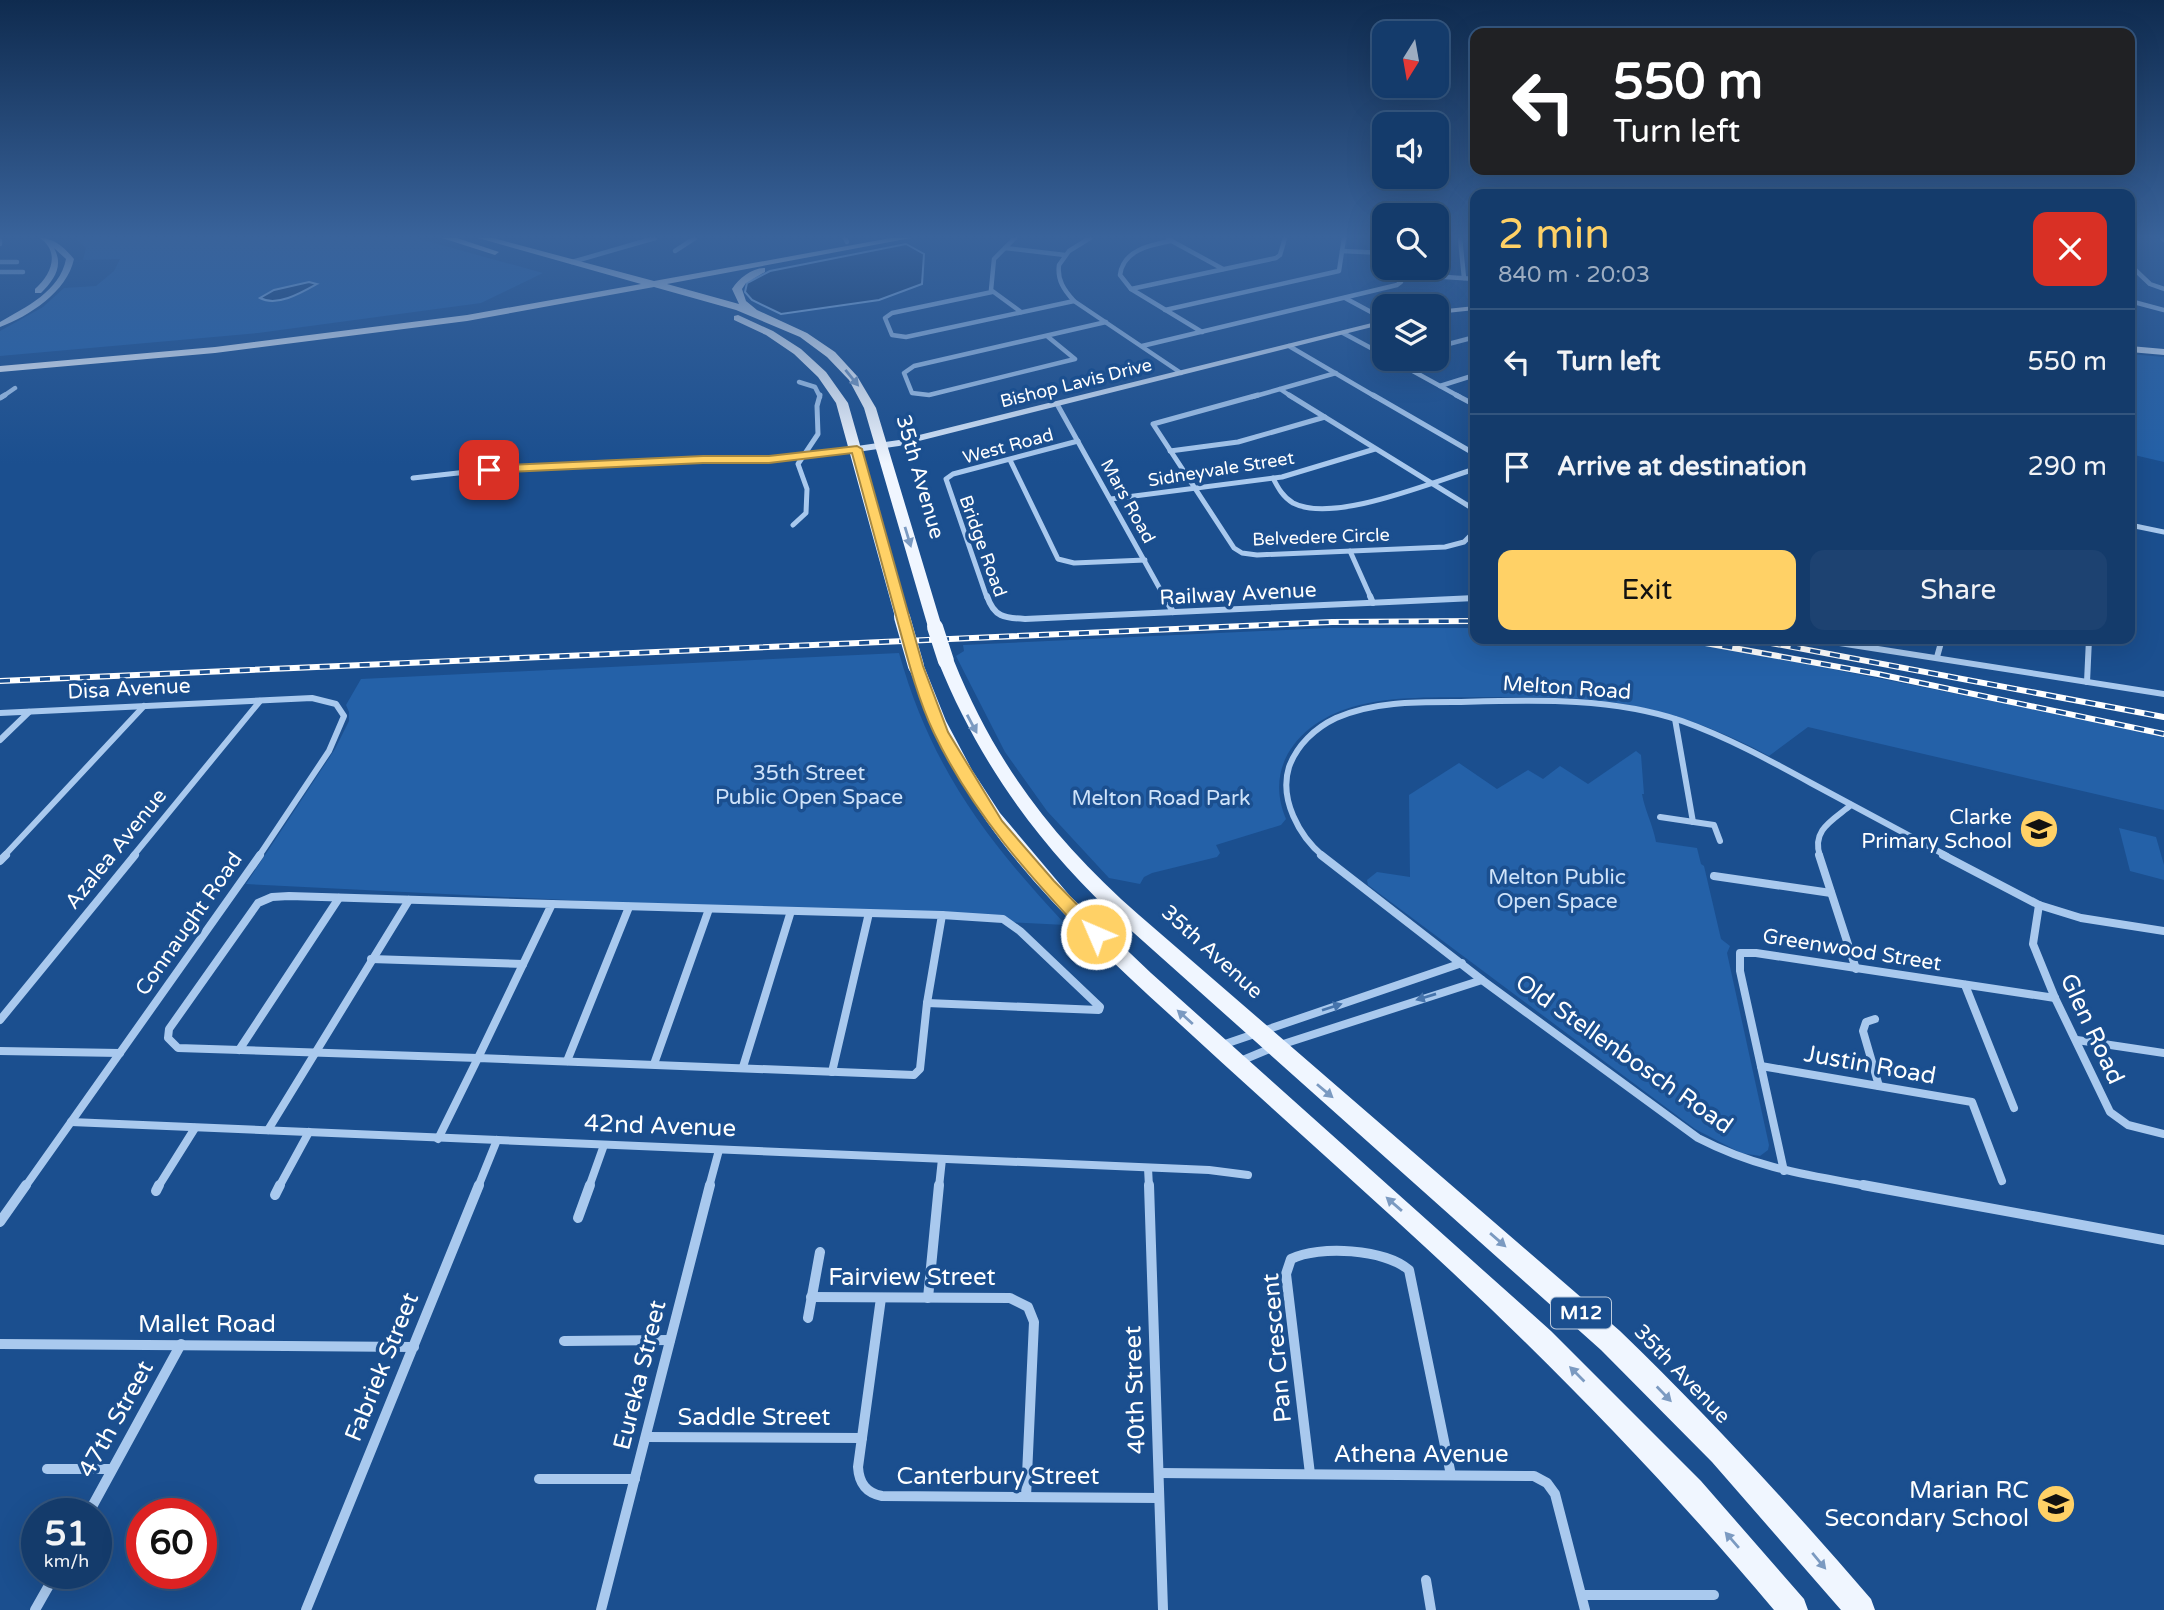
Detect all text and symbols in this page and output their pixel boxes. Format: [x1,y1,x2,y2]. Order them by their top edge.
north arrow [1372,21,1449,98]
map controls [1372,21,1449,371]
text: 550 m [1613,53,1763,112]
icon: left [1498,56,1589,147]
button: sound [1372,112,1449,189]
text: Turn left [1613,113,1740,151]
button: search [1372,203,1449,280]
text: 2 min [1498,209,1610,260]
button: close [2033,212,2107,286]
text: 840 m · 20:03 [1498,261,1650,289]
button: layers [1372,294,1449,371]
icon: left [1498,343,1536,381]
text: Turn left [1557,346,1660,377]
text: 550 m [2027,346,2107,377]
street label: Bishop Lavis Drive [998,354,1154,412]
one-way arrow [845,369,860,387]
street label: 35th Avenue [890,412,950,542]
street label: West Road [960,423,1056,469]
pin [459,440,519,500]
street label: Sidneyvale Street [1146,447,1296,491]
icon: arrive [1498,448,1536,486]
icon: arrive [470,451,508,489]
text: Arrive at destination [1557,451,1807,482]
text: 290 m [2027,451,2107,482]
street label: Mars Road [1096,455,1160,547]
street label: Bridge Road [954,492,1012,600]
street label: Belvedere Circle [1252,524,1390,550]
one-way arrow [904,526,914,547]
button: Exit [1498,550,1796,630]
button: Share [1810,550,2107,630]
street label: Railway Avenue [1159,577,1317,611]
street label: Melton Road [1502,671,1632,705]
street label: Disa Avenue [67,673,191,705]
one-way arrow [966,714,978,733]
park label: 35th Street Public Open Space [715,761,903,810]
street label: Azalea Avenue [60,784,172,914]
park label: Melton Road Park [1071,786,1251,811]
place label: Clarke Primary School [1861,805,2012,854]
school or university icon: Clarke Primary School [2018,808,2060,850]
street label: Connaught Road [130,848,248,1000]
park label: Melton Public Open Space [1488,865,1626,914]
position arrow [1059,897,1133,971]
street label: 35th Avenue [1156,900,1268,1004]
street label: Greenwood Street [1761,924,1943,976]
street label: Old Stellenbosch Road [1510,968,1738,1140]
street label: Glen Road [2054,969,2130,1089]
one-way arrow [1415,992,1436,1002]
one-way arrow [1321,1002,1342,1012]
one-way arrow [1177,1009,1194,1025]
street label: Justin Road [1802,1039,1938,1091]
one-way arrow [1317,1083,1334,1098]
street label: 42nd Avenue [584,1109,736,1143]
one-way arrow [1385,1196,1403,1212]
one-way arrow [1489,1232,1506,1247]
street label: Fairview Street [828,1263,996,1292]
street label: Pan Crescent [1256,1272,1298,1424]
street label: Fabriek Street [339,1288,425,1446]
street label: Eureka Street [607,1297,673,1453]
road number: M12 [1551,1298,1611,1329]
street label: Mallet Road [138,1310,276,1339]
street label: 35th Avenue [1629,1319,1735,1429]
street label: 40th Street [1118,1325,1152,1455]
street label: 47th Street [72,1356,160,1482]
one-way arrow [1569,1366,1586,1382]
one-way arrow [1656,1385,1672,1402]
street label: Saddle Street [678,1403,830,1432]
street label: Athena Avenue [1334,1440,1508,1469]
street label: Canterbury Street [897,1462,1099,1491]
place label: Marian RC Secondary School [1824,1476,2029,1533]
school or university icon: Marian RC Secondary School [2035,1483,2077,1525]
speed limit sign: 60 [126,1498,217,1589]
text: 51 [45,1513,88,1555]
one-way arrow [1725,1531,1740,1548]
text: km/h [44,1550,89,1572]
one-way arrow [1811,1553,1826,1570]

